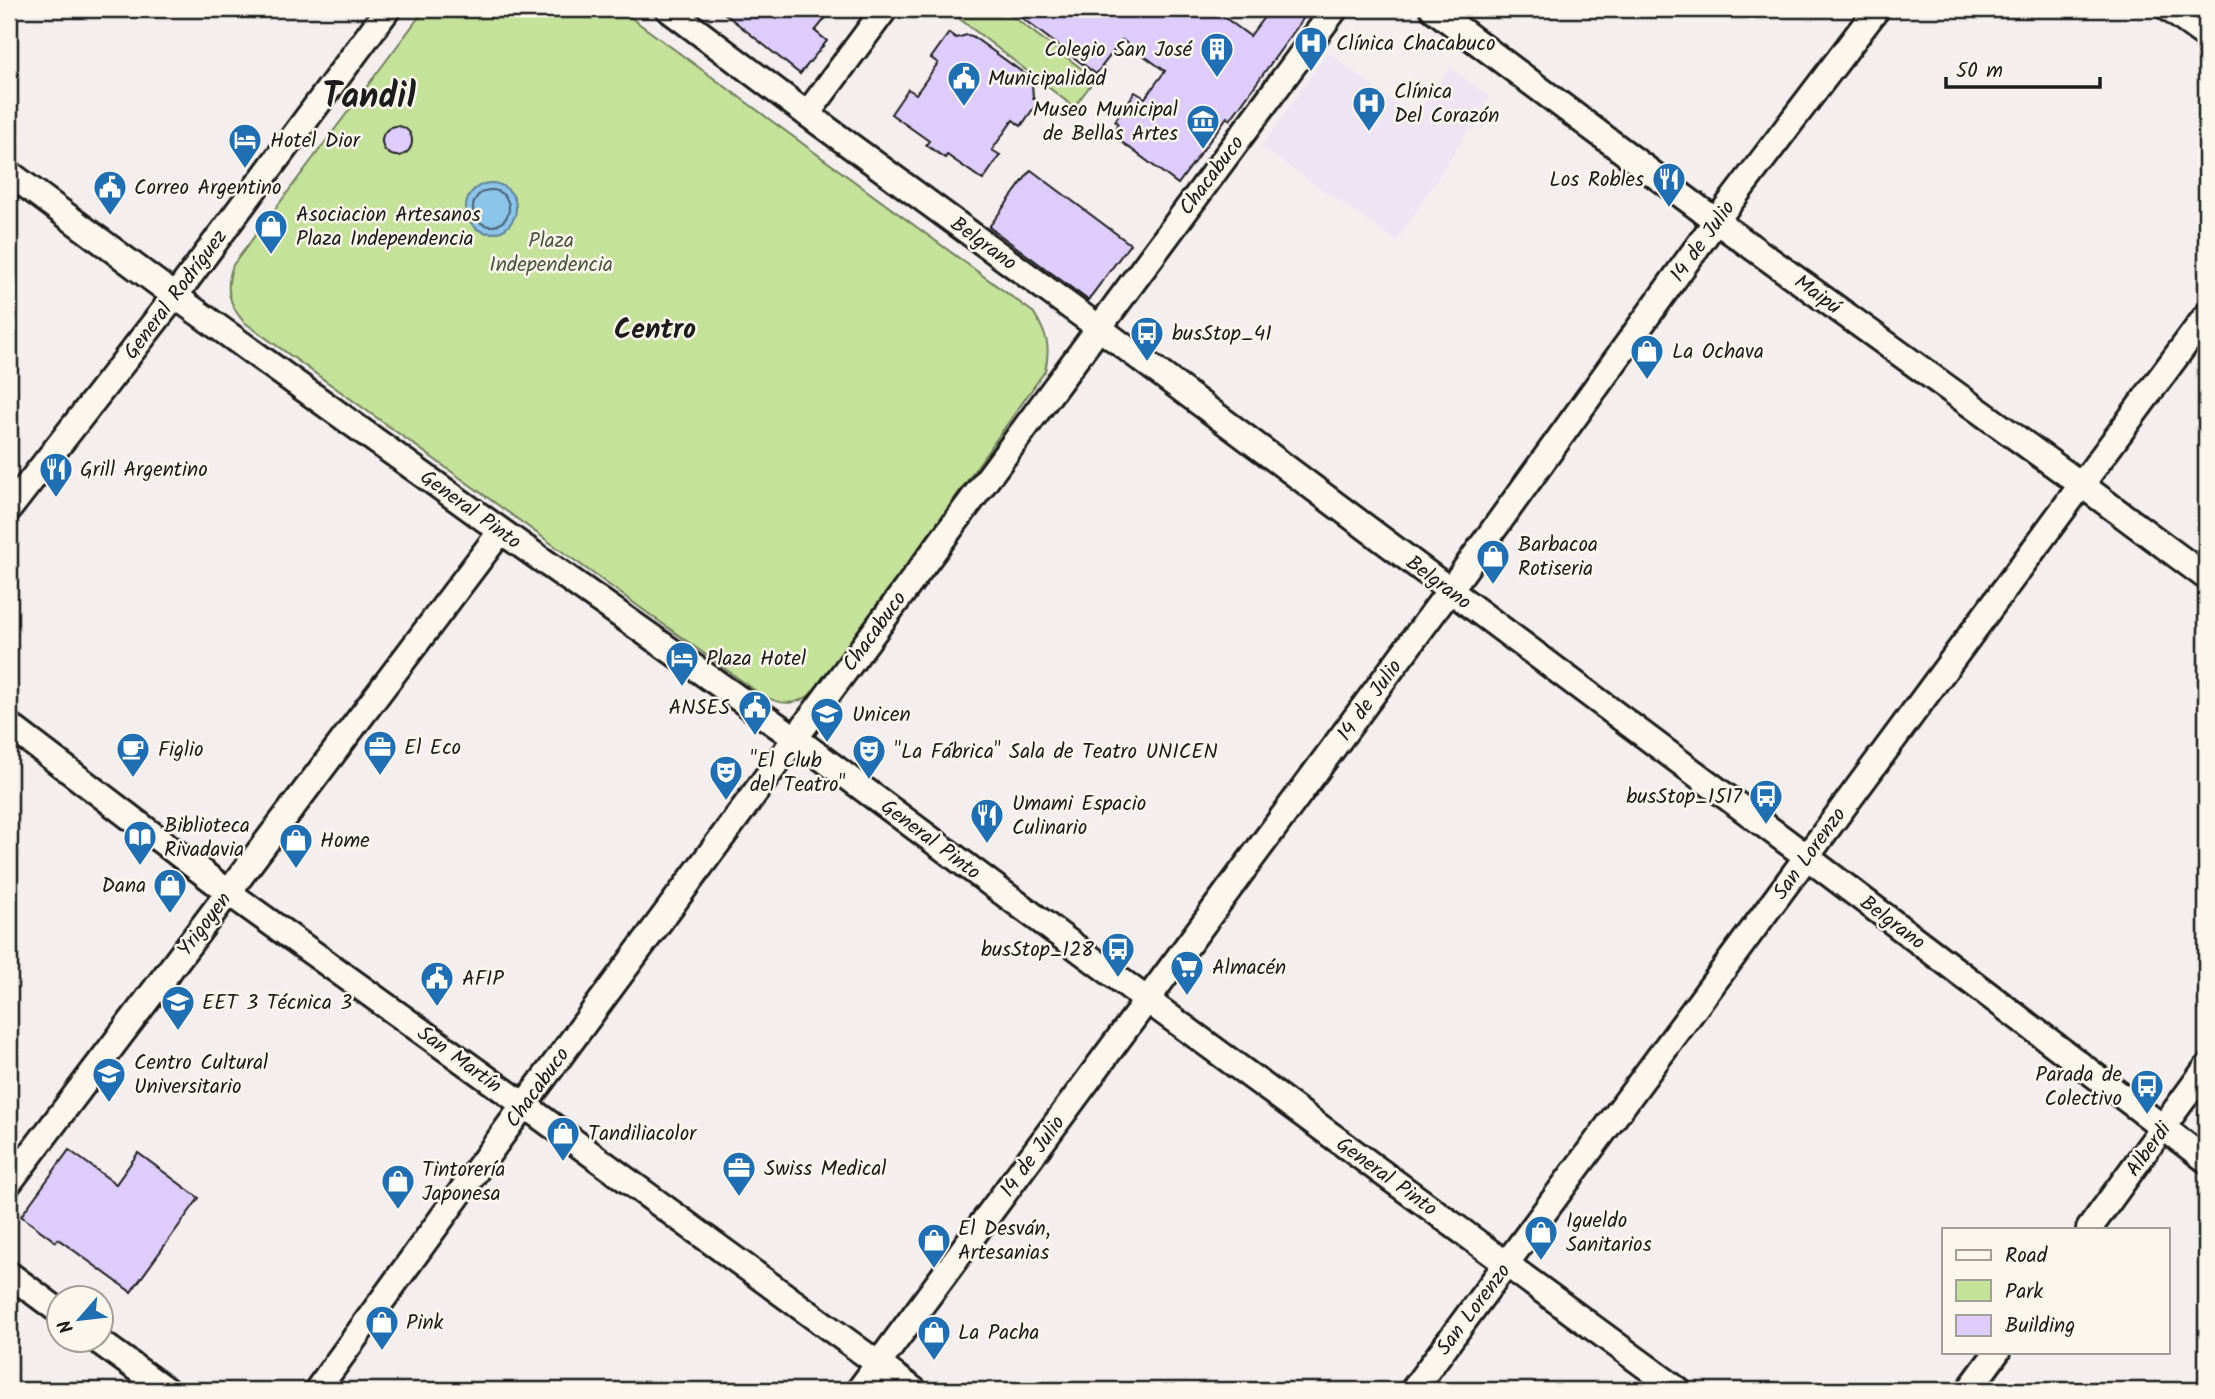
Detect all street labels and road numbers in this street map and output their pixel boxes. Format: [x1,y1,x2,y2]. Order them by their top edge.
street label: Chacabuco [1171,129,1253,223]
street label: 14 de Julio [1662,194,1744,290]
street label: Belgrano [943,209,1023,280]
street label: General Rodríguez [116,223,236,367]
street label: Maipú [1787,267,1848,324]
street label: General Pinto [412,462,528,558]
street label: Belgrano [1398,547,1478,619]
street label: Chacabuco [835,585,916,679]
street label: 14 de Julio [1329,653,1411,749]
street label: General Pinto [873,791,987,889]
street label: San Lorenzo [1765,801,1855,907]
street label: Yrigoyen [170,885,241,964]
street label: Belgrano [1852,887,1932,959]
street label: San Martín [410,1018,509,1102]
street label: Chacabuco [498,1041,579,1135]
street label: 14 de Julio [992,1109,1074,1205]
street label: Alberdi [2118,1115,2181,1184]
street label: General Pinto [1328,1129,1444,1225]
street label: San Lorenzo [1429,1257,1520,1363]

